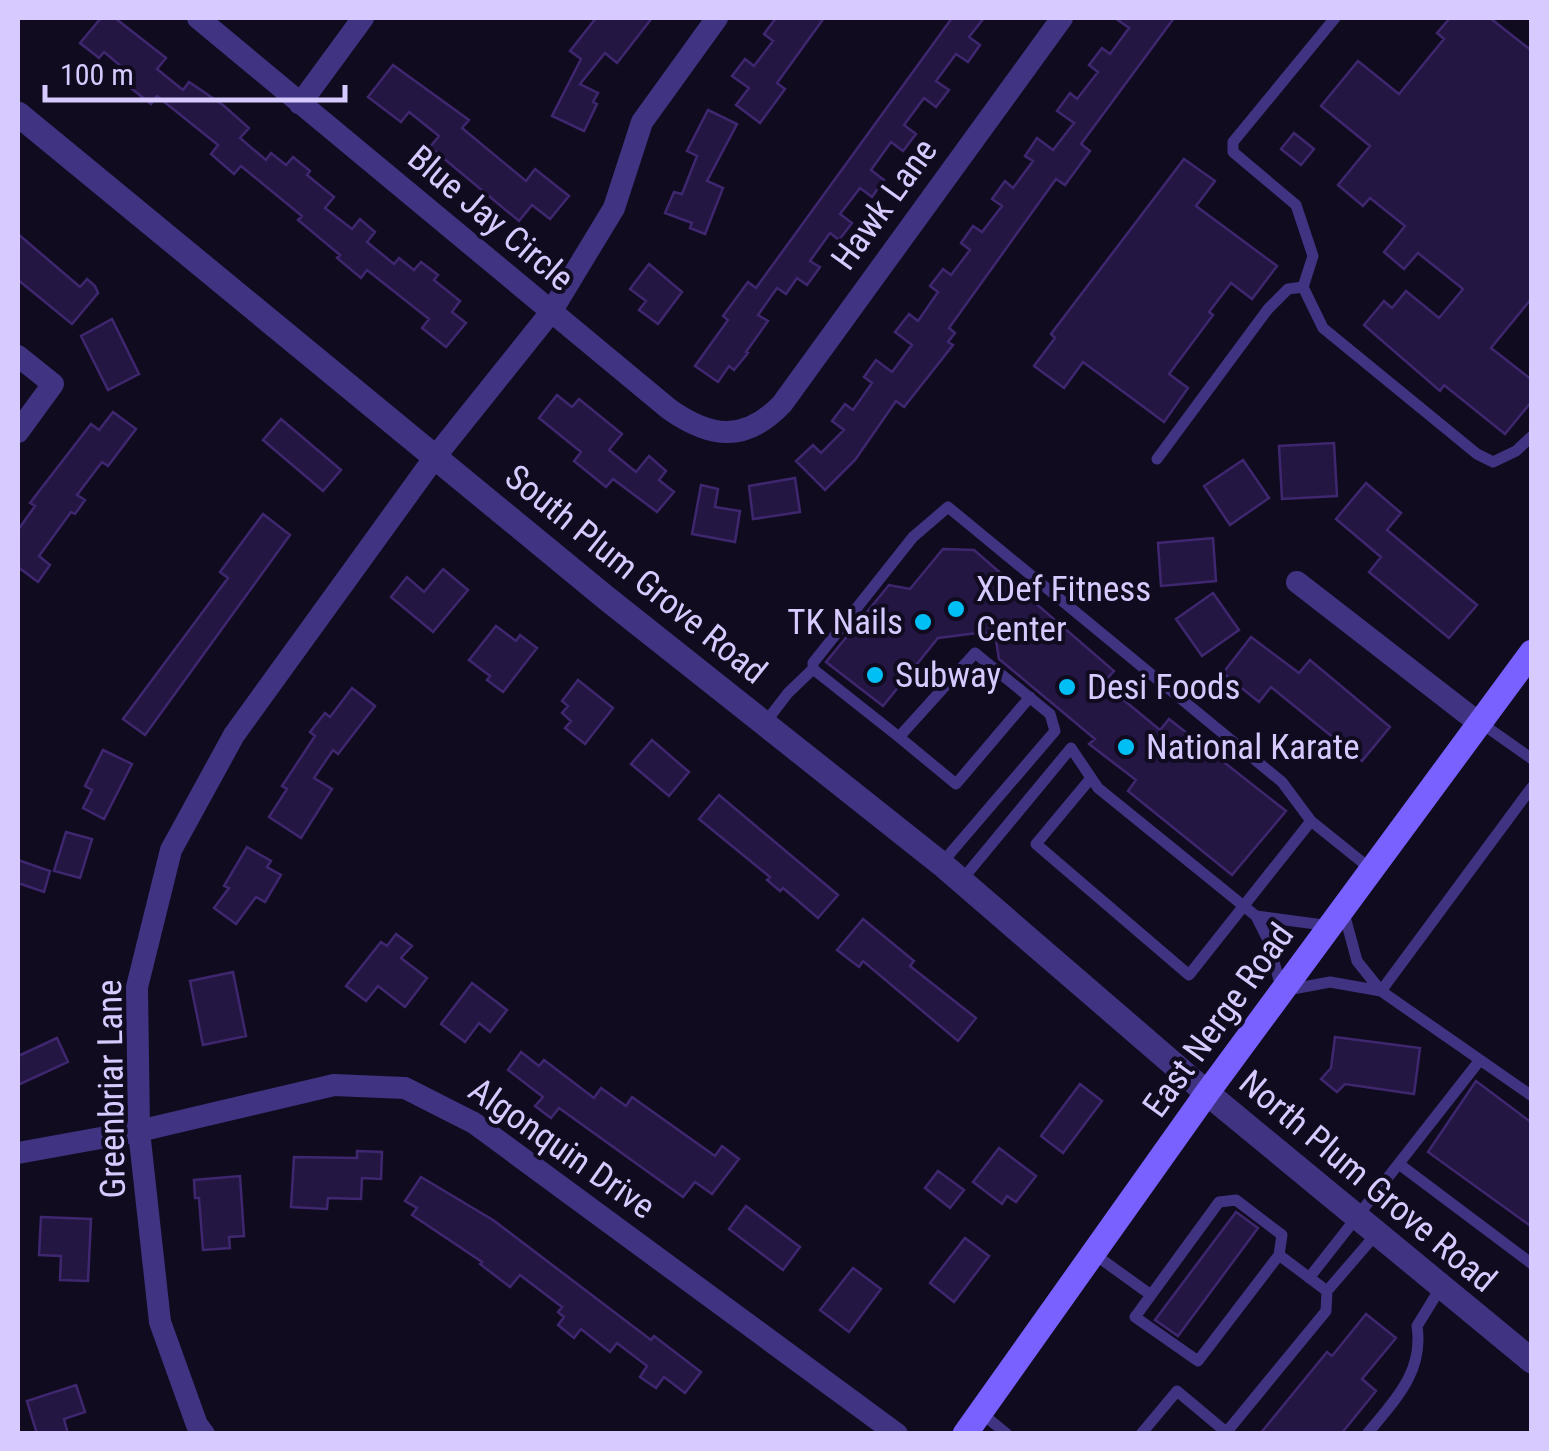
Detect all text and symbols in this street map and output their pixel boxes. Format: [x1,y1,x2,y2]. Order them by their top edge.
scale bar [45,40,345,102]
text: 100 m [60,57,134,92]
street label: Hawk Lane [823,131,946,278]
street label: Blue Jay Circle [400,137,582,299]
street label: South Plum Grove Road [497,456,775,692]
place label: XDef Fitness Center [976,569,1151,650]
marker: XDef Fitness Center [945,598,967,620]
place label: TK Nails [787,602,903,643]
marker: TK Nails [912,611,934,633]
place label: Subway [895,655,1001,696]
marker: Subway [864,664,886,686]
place label: Desi Foods [1087,667,1240,708]
marker: Desi Foods [1056,676,1078,698]
place label: National Karate [1146,727,1360,768]
marker: National Karate [1115,736,1137,758]
street label: East Nerge Road [1135,916,1302,1125]
street label: Greenbriar Lane [89,979,134,1199]
street label: North Plum Grove Road [1231,1062,1504,1301]
street label: Algonquin Drive [461,1069,662,1228]

